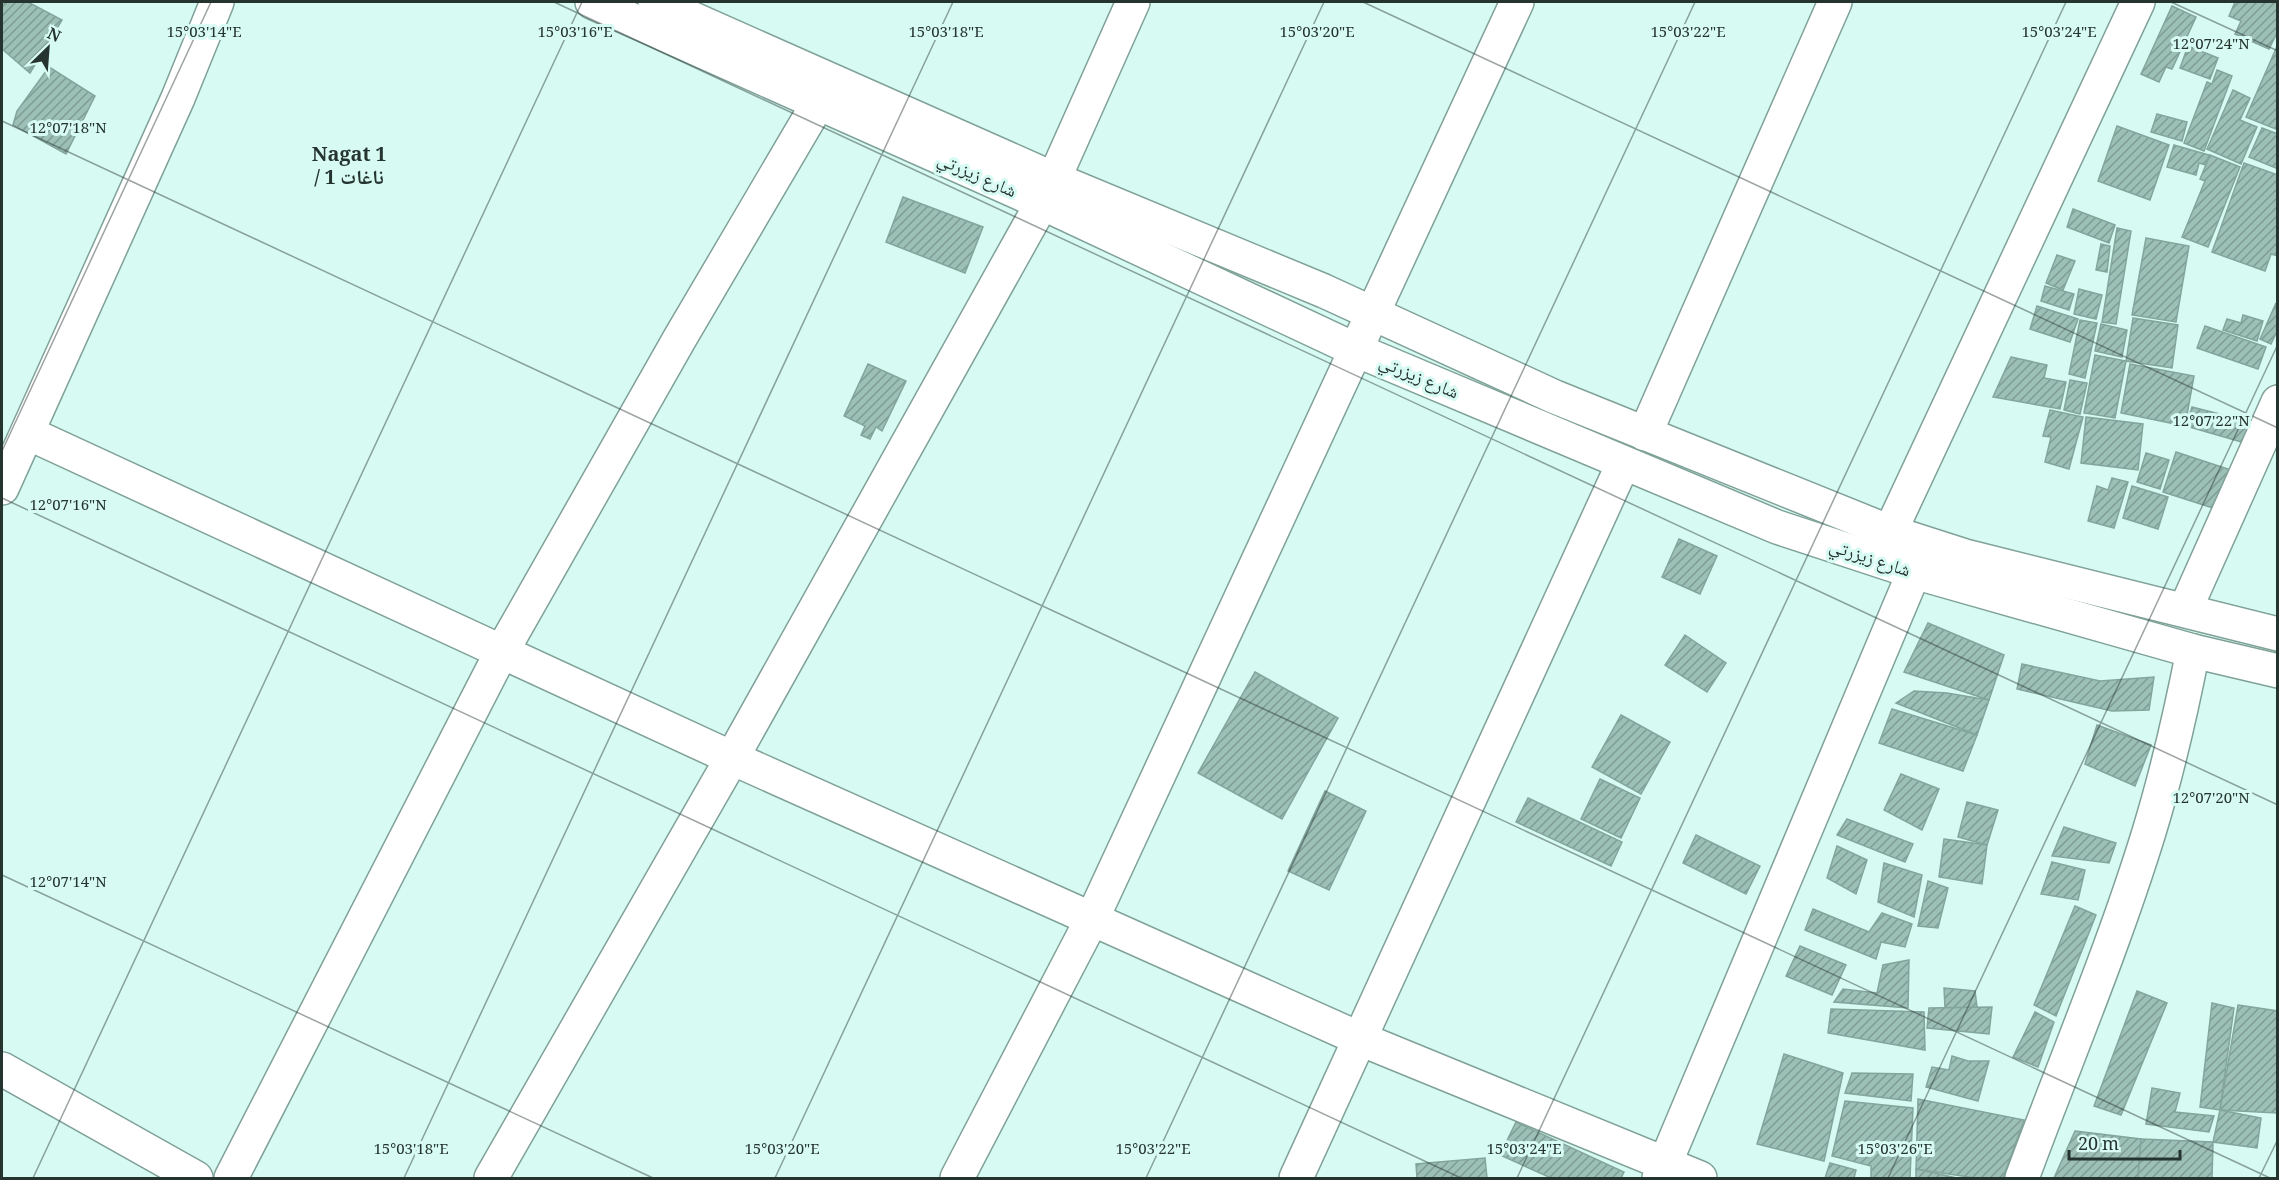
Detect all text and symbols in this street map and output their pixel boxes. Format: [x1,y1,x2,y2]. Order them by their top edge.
north arrow [18,18,78,78]
text: 15°03'14"E [166,21,242,47]
text: 15°03'16"E [537,21,613,47]
text: 15°03'18"E [908,21,984,47]
text: 15°03'20"E [1279,21,1355,47]
text: 15°03'22"E [1650,21,1726,47]
text: 15°03'24"E [2021,21,2097,47]
text: N [42,22,65,52]
text: 12°07'24"N [2172,33,2250,59]
text: 12°07'18"N [29,117,107,143]
district label: Nagat 1 / ناغات 1 [312,140,386,197]
street label: شارع زيزرتي [932,146,1021,208]
street label: شارع زيزرتي [1374,349,1463,409]
text: 12°07'22"N [2172,410,2250,436]
text: 12°07'16"N [29,494,107,520]
street label: شارع زيزرتي [1825,533,1914,587]
text: 12°07'20"N [2172,787,2250,813]
text: 12°07'14"N [29,871,107,897]
scale bar [2069,1123,2180,1161]
text: 20 m [2078,1131,2119,1161]
text: 15°03'18"E [373,1138,449,1164]
text: 15°03'20"E [744,1138,820,1164]
text: 15°03'22"E [1115,1138,1191,1164]
text: 15°03'24"E [1486,1138,1562,1164]
text: 15°03'26"E [1857,1138,1933,1164]

